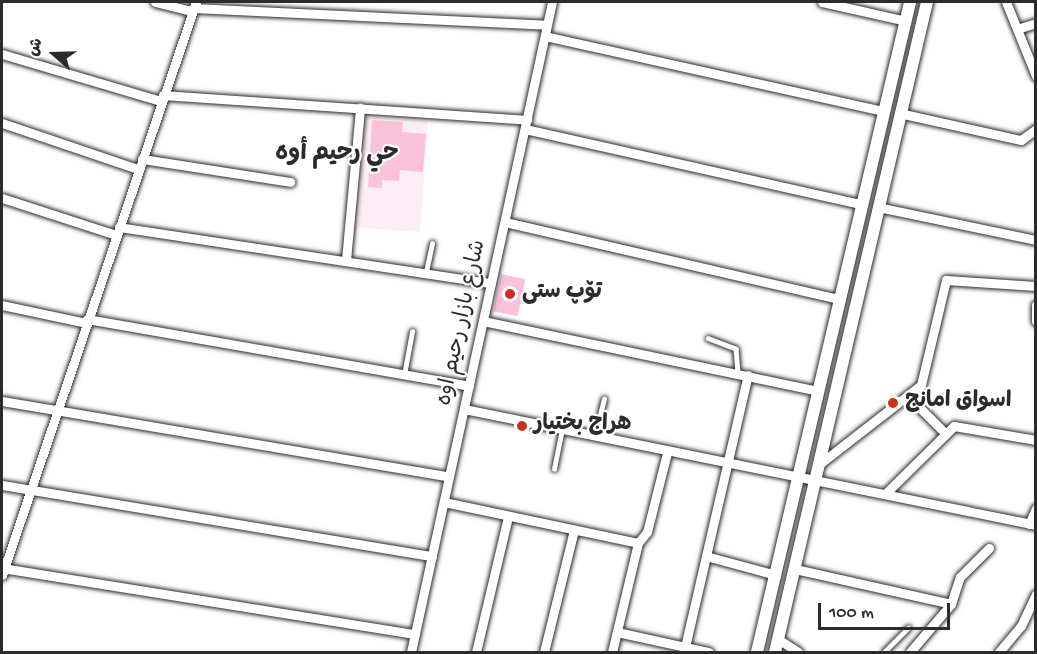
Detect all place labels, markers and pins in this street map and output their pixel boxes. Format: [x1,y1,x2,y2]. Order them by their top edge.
place label: تۆپ ستی [522,281,602,307]
marker: تۆپ ستی [503,287,517,301]
place label: اسواق امانج [905,390,1011,416]
marker: اسواق امانج [886,396,900,410]
place label: هراج بختيار [534,413,631,439]
marker: هراج بختيار [515,419,529,433]

